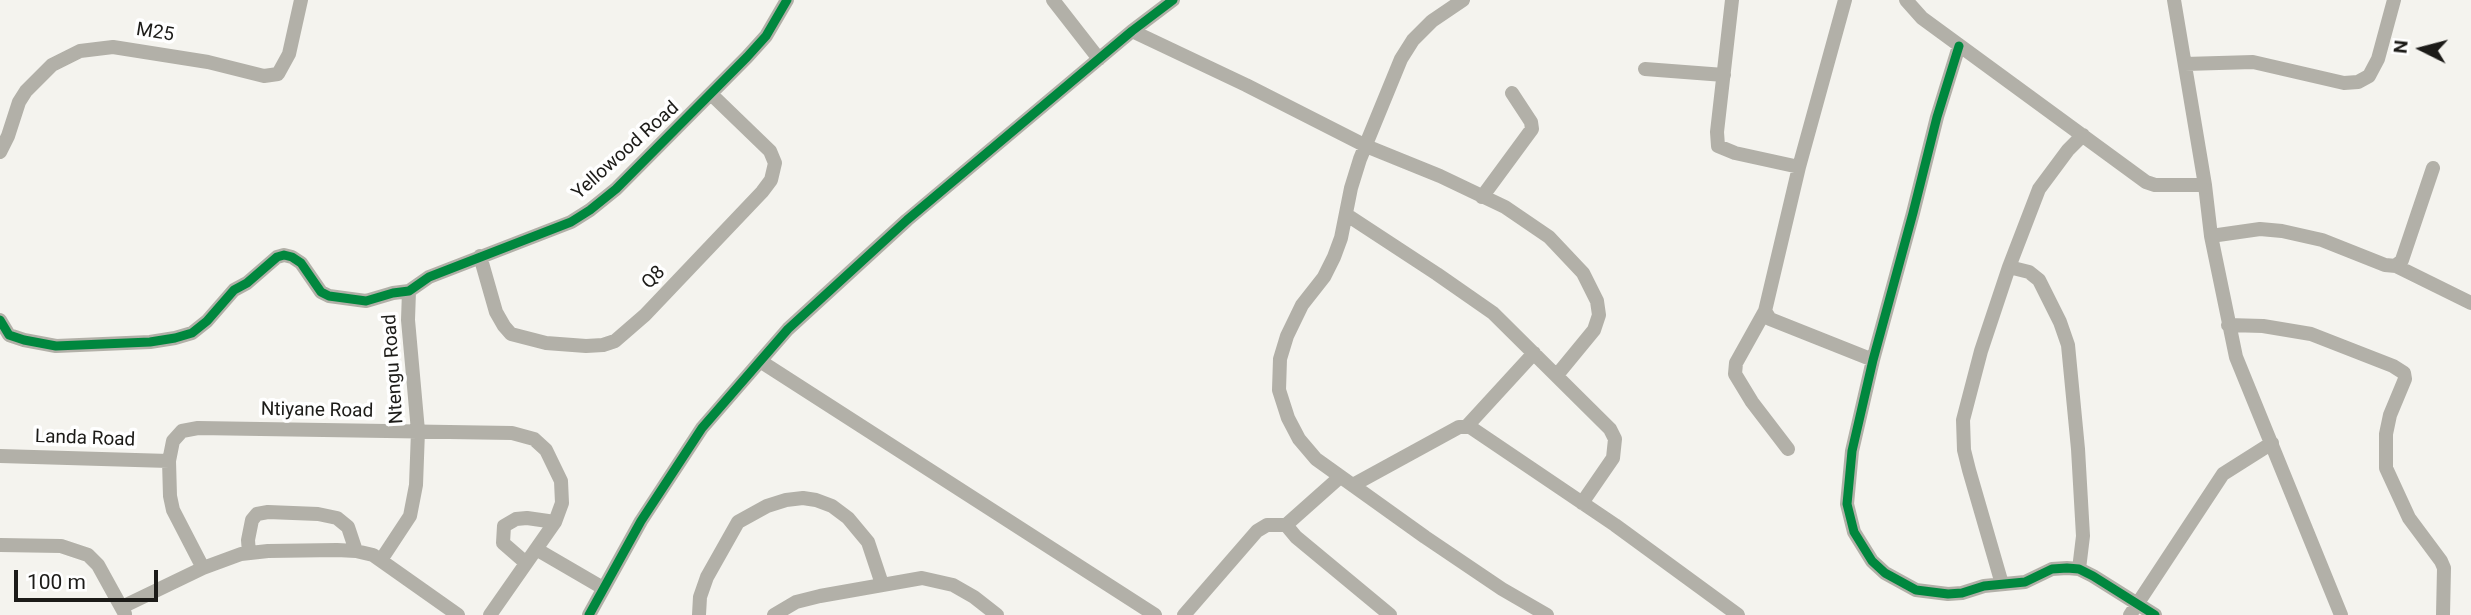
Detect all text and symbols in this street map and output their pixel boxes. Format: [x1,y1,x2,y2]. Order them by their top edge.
north arrow [2387,14,2457,84]
street label: M25 [134,19,176,47]
text: N [2388,39,2413,55]
street label: Yellowood Road [568,97,684,205]
street label: Q8 [638,262,670,294]
street label: Ntengu Road [379,313,409,425]
street label: Ntiyane Road [261,399,373,423]
street label: Landa Road [34,426,136,452]
scale bar [18,556,161,600]
text: 100 m [27,570,86,594]

